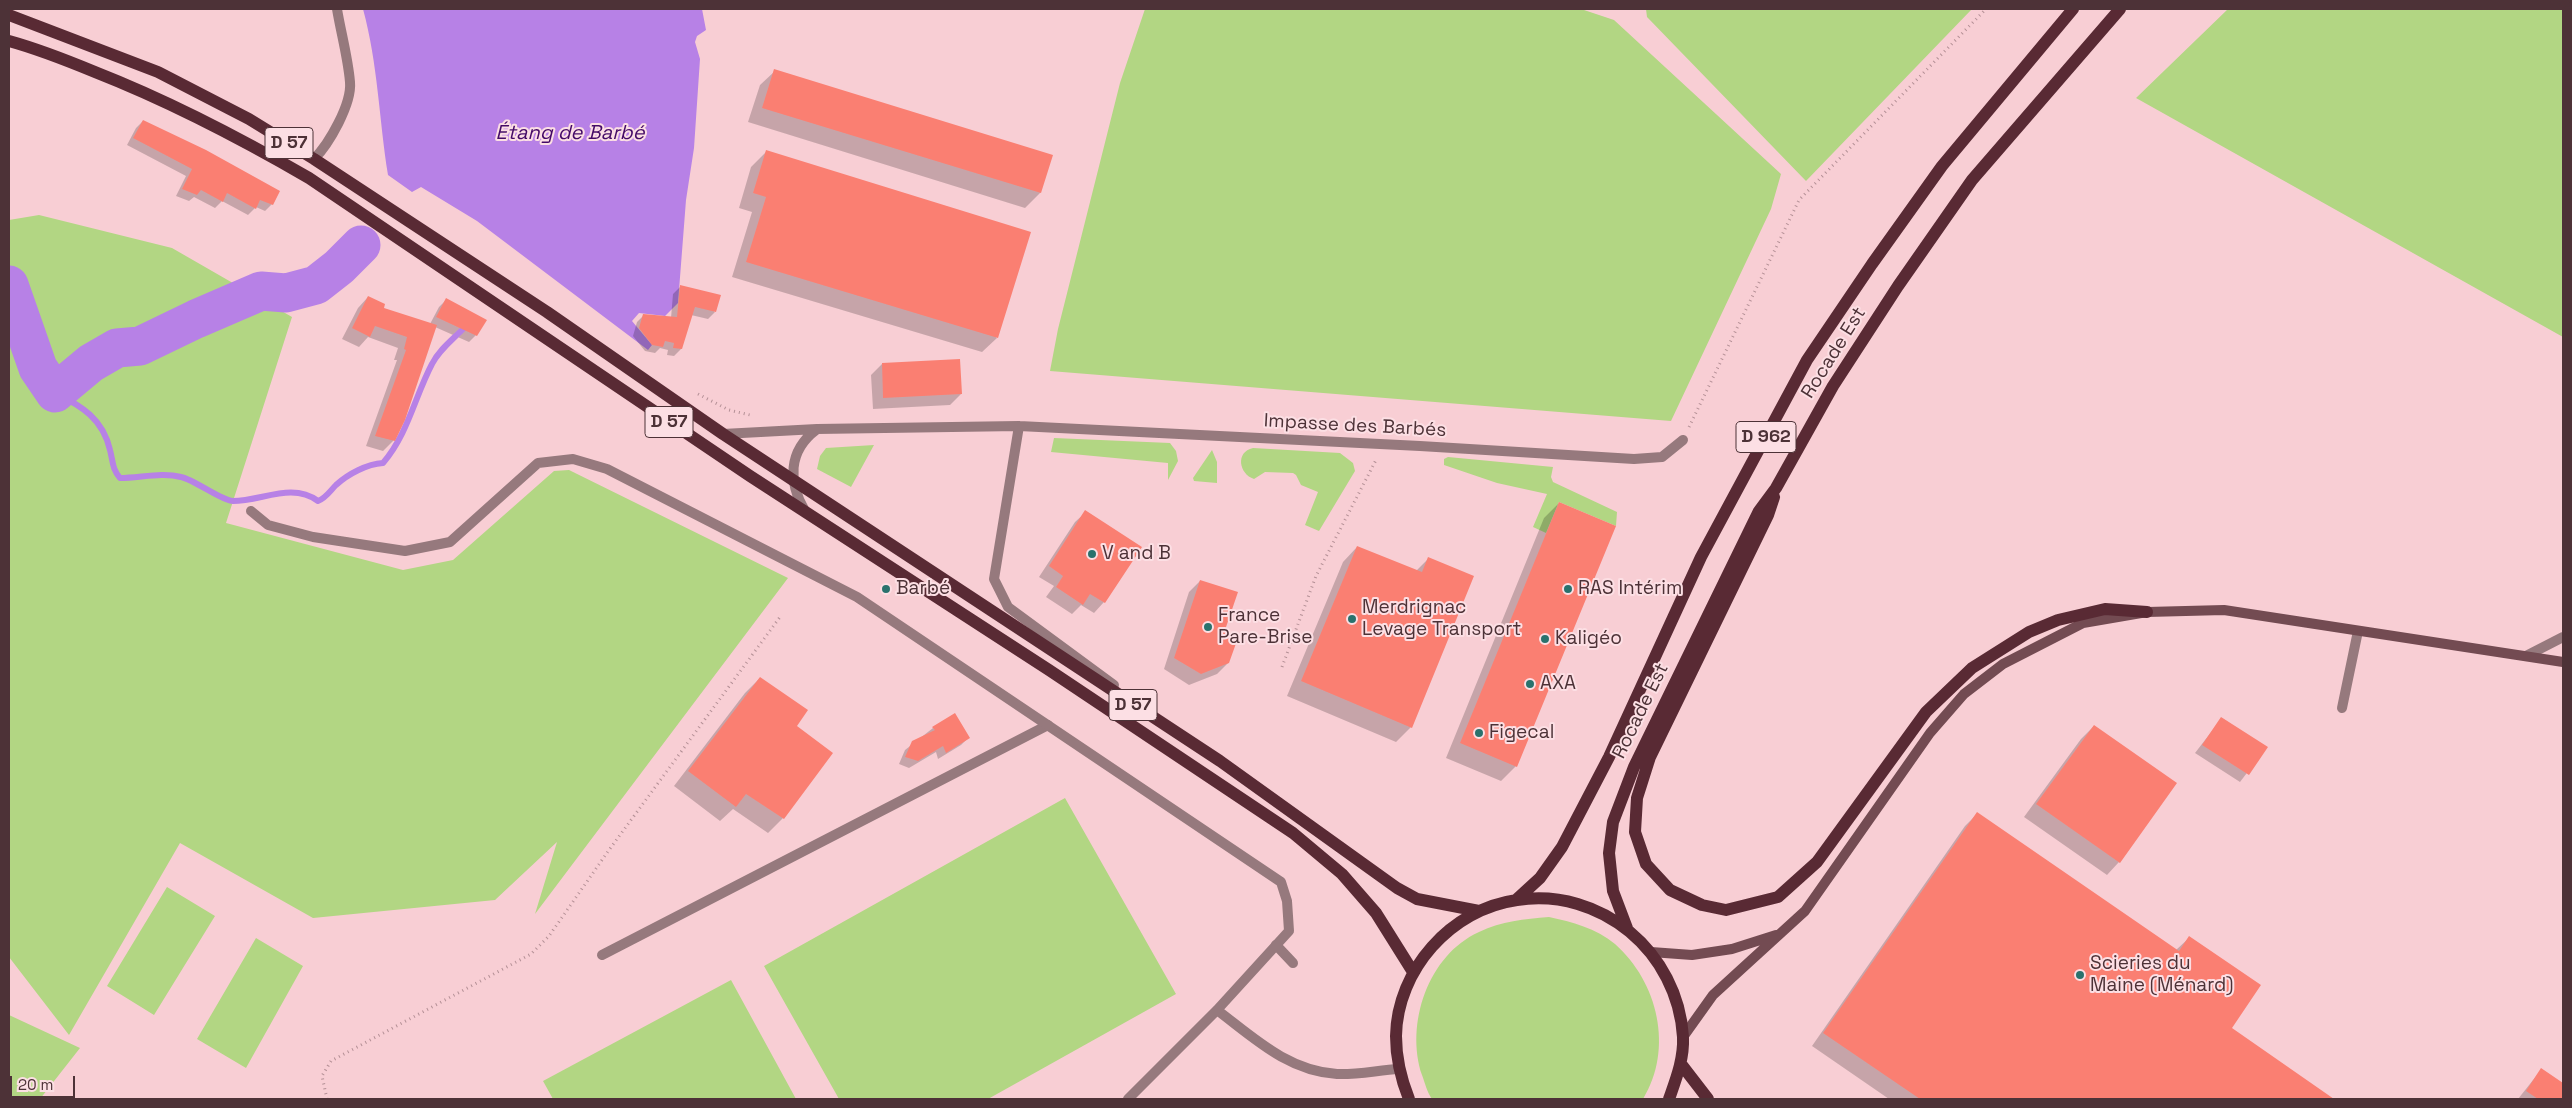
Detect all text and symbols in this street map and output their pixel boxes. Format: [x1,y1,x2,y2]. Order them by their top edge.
water label: Étang de Barbé [496,122,644,146]
road number: D 57 [265,128,313,158]
street label: Rocade Est [1797,303,1871,403]
road number: D 57 [645,407,693,438]
street label: Impasse des Barbés [1263,410,1447,442]
road number: D 962 [1736,422,1796,452]
place label: V and B [1102,543,1171,565]
marker: V and B [1086,548,1098,560]
place label: Barbé [896,578,950,600]
place label: RAS Intérim [1578,578,1682,600]
marker: Barbé [880,583,892,595]
marker: RAS Intérim [1562,583,1574,595]
place label: Merdrignac Levage Transport [1362,597,1521,641]
place label: France Pare-Brise [1218,605,1312,649]
marker: Merdrignac Levage Transport [1346,613,1358,625]
marker: France Pare-Brise [1202,621,1214,633]
place label: Kaligéo [1555,628,1622,650]
marker: Kaligéo [1539,633,1551,645]
street label: Rocade Est [1608,660,1674,762]
place label: AXA [1540,673,1576,695]
marker: AXA [1524,678,1536,690]
road number: D 57 [1109,690,1157,720]
place label: Figecal [1489,722,1554,744]
marker: Figecal [1473,727,1485,739]
place label: Scieries du Maine (Ménard) [2090,953,2233,997]
marker: Scieries du Maine (Ménard) [2074,969,2086,981]
scale bar [12,1066,78,1098]
text: 20 m [18,1075,53,1094]

